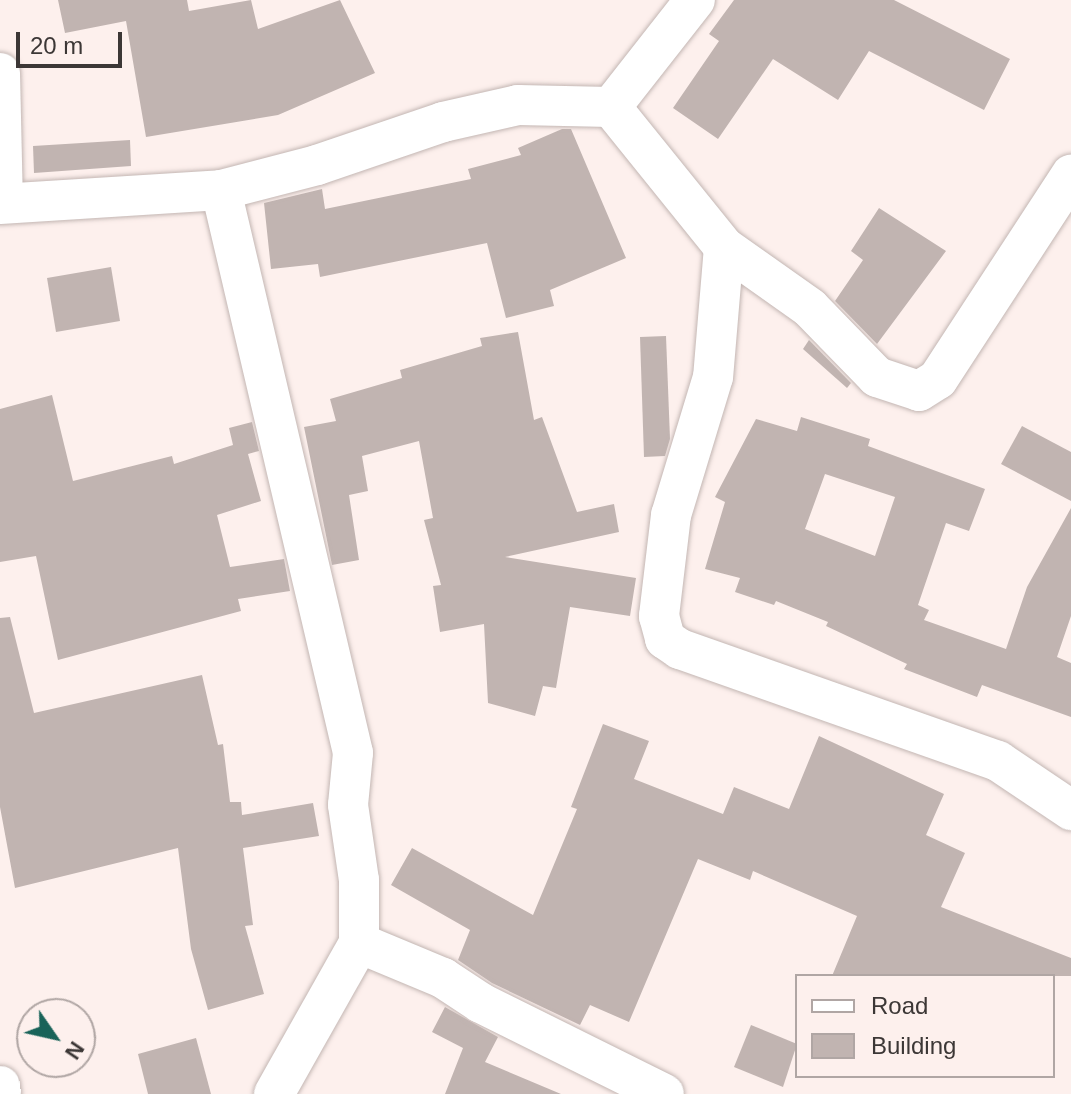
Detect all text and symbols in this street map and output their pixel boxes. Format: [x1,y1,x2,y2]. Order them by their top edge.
scale bar [20,16,126,66]
text: 20 m [30,32,83,59]
legend [795,974,1055,1078]
text: Road [871,992,928,1019]
north arrow [16,998,96,1078]
text: Building [871,1032,956,1059]
text: N [60,1037,89,1064]

